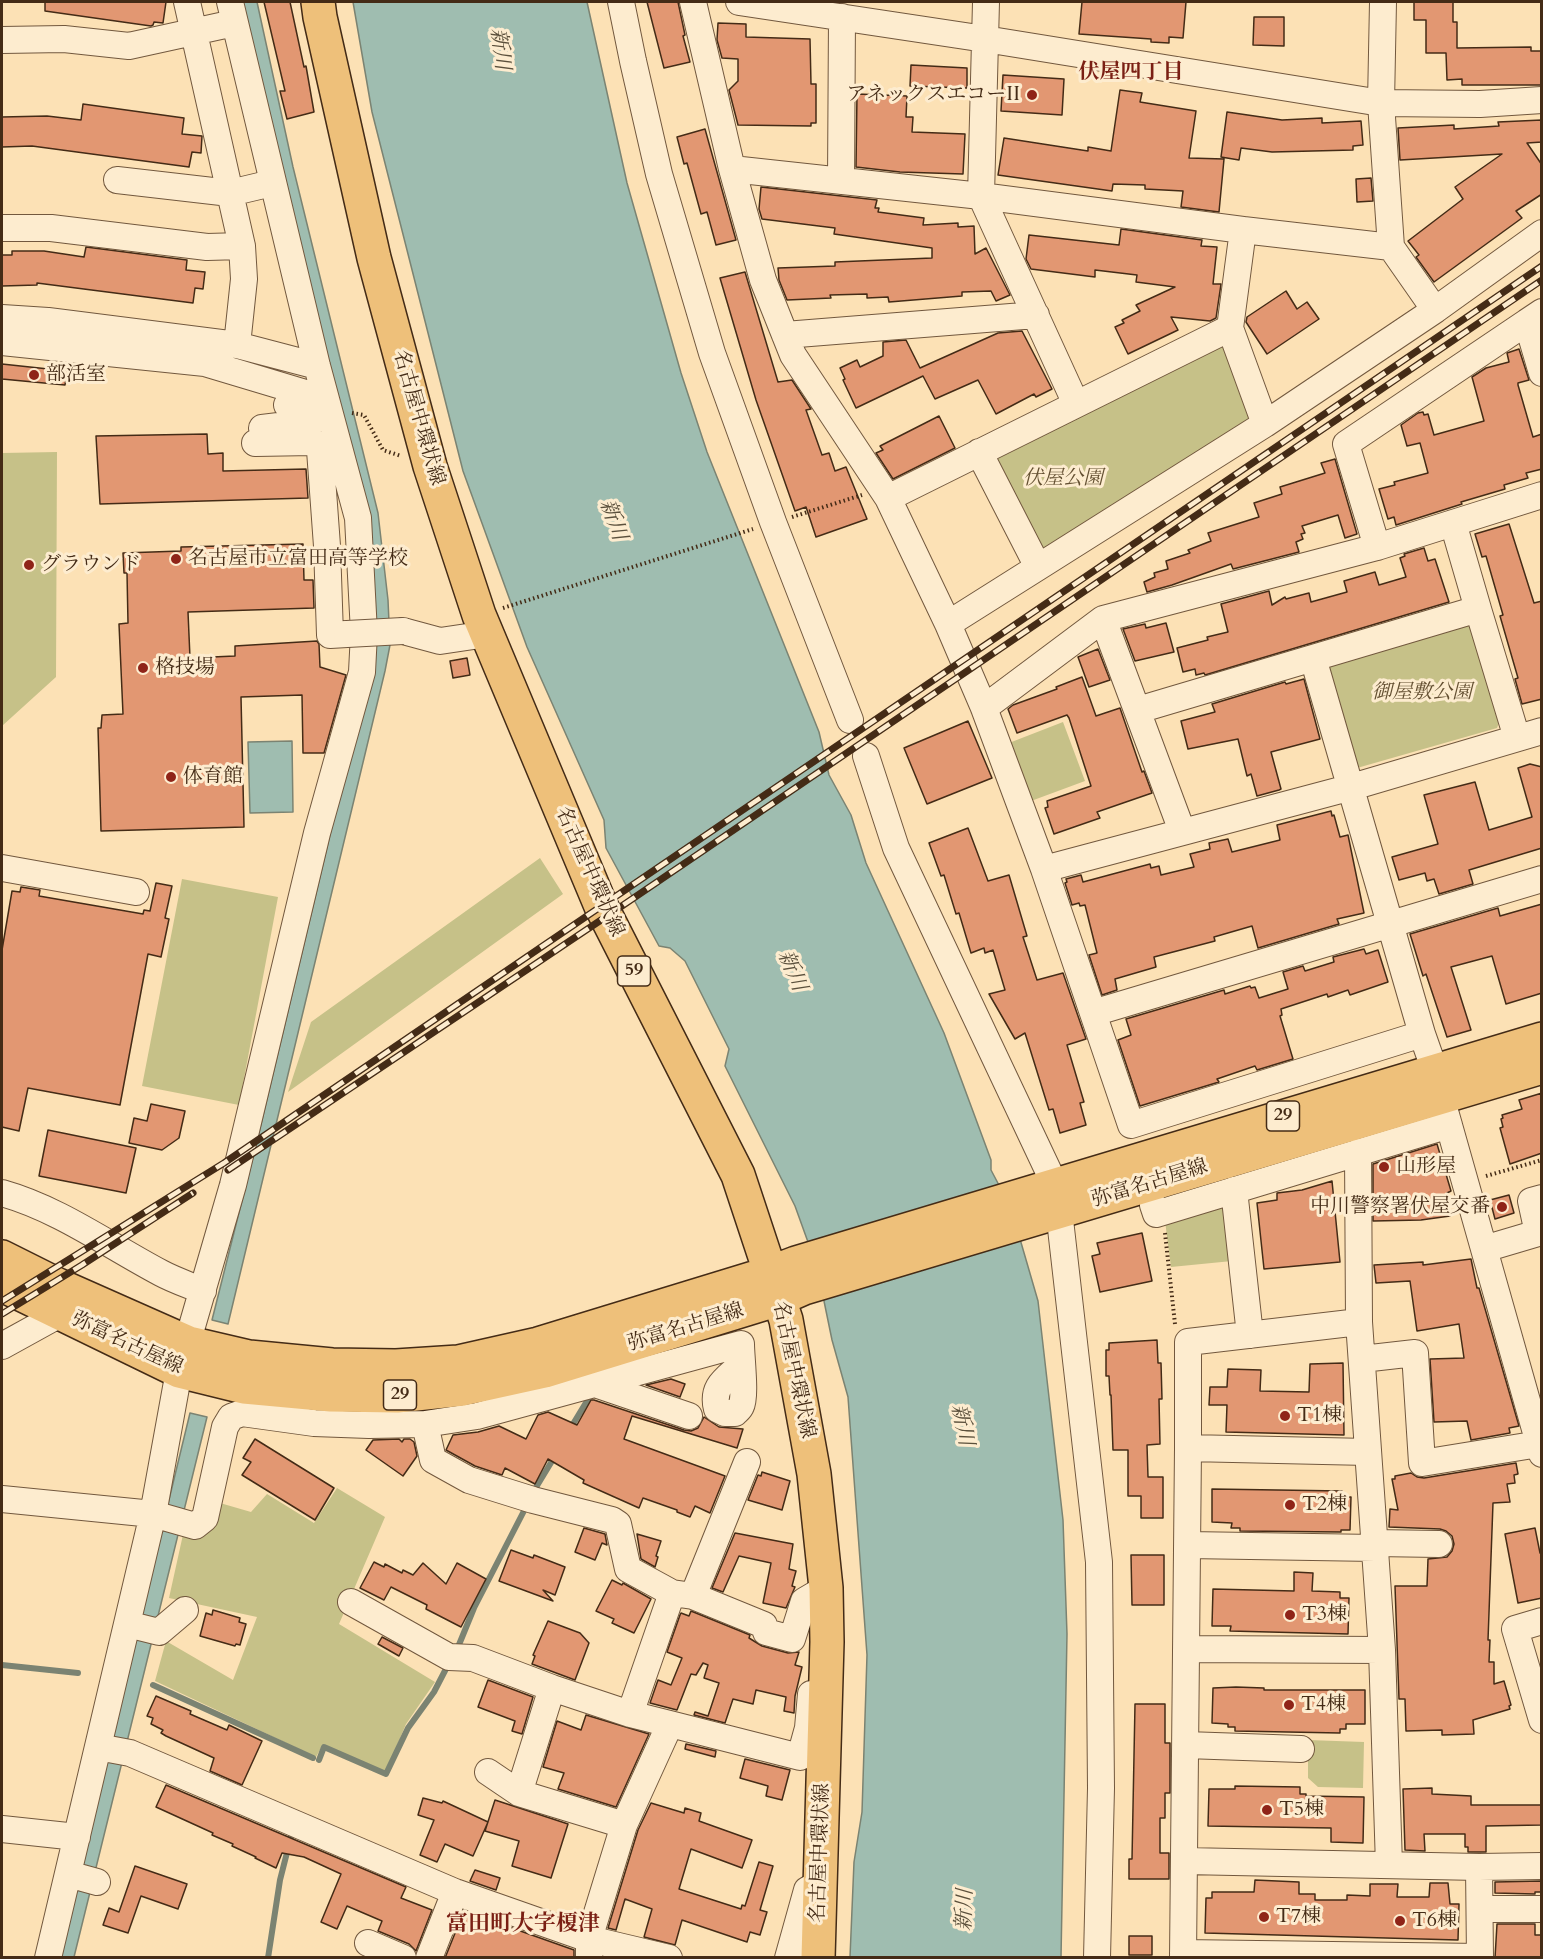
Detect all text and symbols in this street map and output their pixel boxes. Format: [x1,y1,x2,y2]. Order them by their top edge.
water label: 新川 [484,27,514,71]
district label: 伏屋四丁目 [1079,60,1183,86]
place label: アネックスエコーII [846,83,1020,107]
marker: アネックスエコーII [1025,88,1039,102]
street label: 名古屋中環状線 [387,347,449,489]
place label: 部活室 [46,363,106,387]
marker: 部活室 [27,368,41,382]
park label: 伏屋公園 [1023,467,1103,491]
water label: 新川 [593,496,631,544]
place label: 名古屋市立富田高等学校 [188,547,408,571]
marker: 名古屋市立富田高等学校 [169,552,183,566]
place label: グラウンド [41,553,141,577]
marker: グラウンド [22,558,36,572]
place label: 格技場 [155,656,215,680]
marker: 格技場 [136,661,150,675]
park label: 御屋敷公園 [1372,681,1472,705]
place label: 体育館 [183,765,243,789]
marker: 体育館 [164,770,178,784]
street label: 名古屋中環状線 [550,803,628,941]
water label: 新川 [771,947,811,995]
road number: 59 [618,956,650,986]
road number: 29 [1266,1101,1300,1131]
street label: 弥富名古屋線 [1089,1155,1211,1213]
place label: 山形屋 [1396,1155,1456,1179]
marker: 山形屋 [1377,1160,1391,1174]
place label: 中川警察署伏屋交番 [1310,1195,1490,1219]
marker: 中川警察署伏屋交番 [1495,1200,1509,1214]
street label: 弥富名古屋線 [625,1299,747,1357]
street label: 名古屋中環状線 [767,1299,819,1441]
street label: 弥富名古屋線 [68,1308,186,1380]
road number: 29 [384,1380,416,1410]
water label: 新川 [944,1402,978,1448]
place label: T1棟 [1297,1404,1342,1428]
marker: T1棟 [1278,1409,1292,1423]
place label: T2棟 [1302,1493,1347,1517]
marker: T2棟 [1283,1498,1297,1512]
place label: T3棟 [1302,1603,1347,1627]
marker: T3棟 [1283,1608,1297,1622]
place label: T4棟 [1301,1693,1346,1717]
marker: T4棟 [1282,1698,1296,1712]
street label: 名古屋中環状線 [807,1783,835,1923]
place label: T5棟 [1279,1798,1324,1822]
marker: T5棟 [1260,1803,1274,1817]
water label: 新川 [953,1889,979,1931]
place label: T7棟 [1276,1905,1321,1929]
place label: T6棟 [1412,1909,1457,1933]
marker: T7棟 [1257,1910,1271,1924]
district label: 富田町大字榎津 [446,1912,600,1938]
marker: T6棟 [1393,1914,1407,1928]

